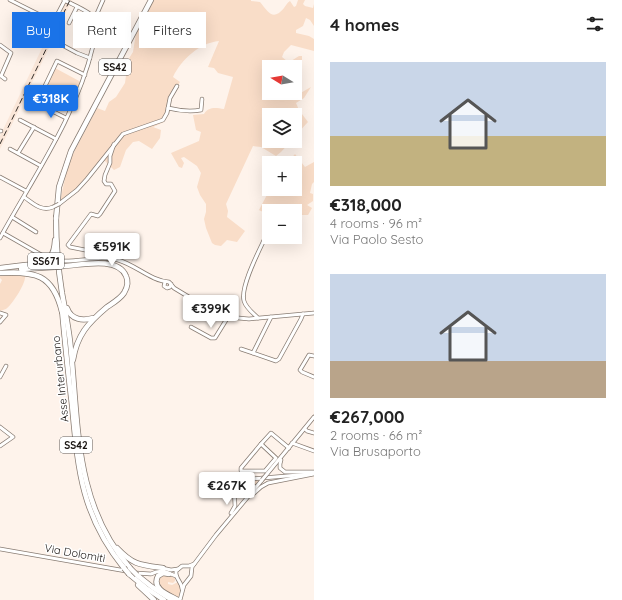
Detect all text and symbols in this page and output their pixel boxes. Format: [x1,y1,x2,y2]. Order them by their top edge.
chip: Buy [12,12,65,48]
chip: Rent [73,12,131,48]
chip: Filters [139,12,206,48]
icon: filters [584,13,606,35]
text: 4 homes [330,14,399,35]
road number: SS42 [99,59,131,75]
north arrow [262,60,302,100]
map controls [262,60,302,244]
pin: €318K [23,85,79,119]
icon: home [432,88,504,160]
text: €318K [33,90,69,106]
button: layers [262,108,302,148]
button: + [262,156,302,196]
text: €318,000 [330,194,402,215]
button: − [262,204,302,244]
text: 4 rooms · 96 m² [330,215,422,231]
text: Via Paolo Sesto [330,231,423,247]
pin: €591K [84,233,140,267]
text: €591K [94,238,130,254]
road number: SS671 [28,253,64,269]
pin: €399K [183,295,239,329]
text: €399K [192,300,230,316]
icon: home [432,300,504,372]
street label: Asse Interurbano [48,335,71,423]
text: €267,000 [330,406,405,427]
text: 2 rooms · 66 m² [330,427,422,443]
road number: SS42 [60,437,92,453]
text: Via Brusaporto [330,443,421,459]
pin: €267K [199,472,255,506]
text: €267K [208,477,246,493]
street label: Via Dolomiti [43,541,107,565]

